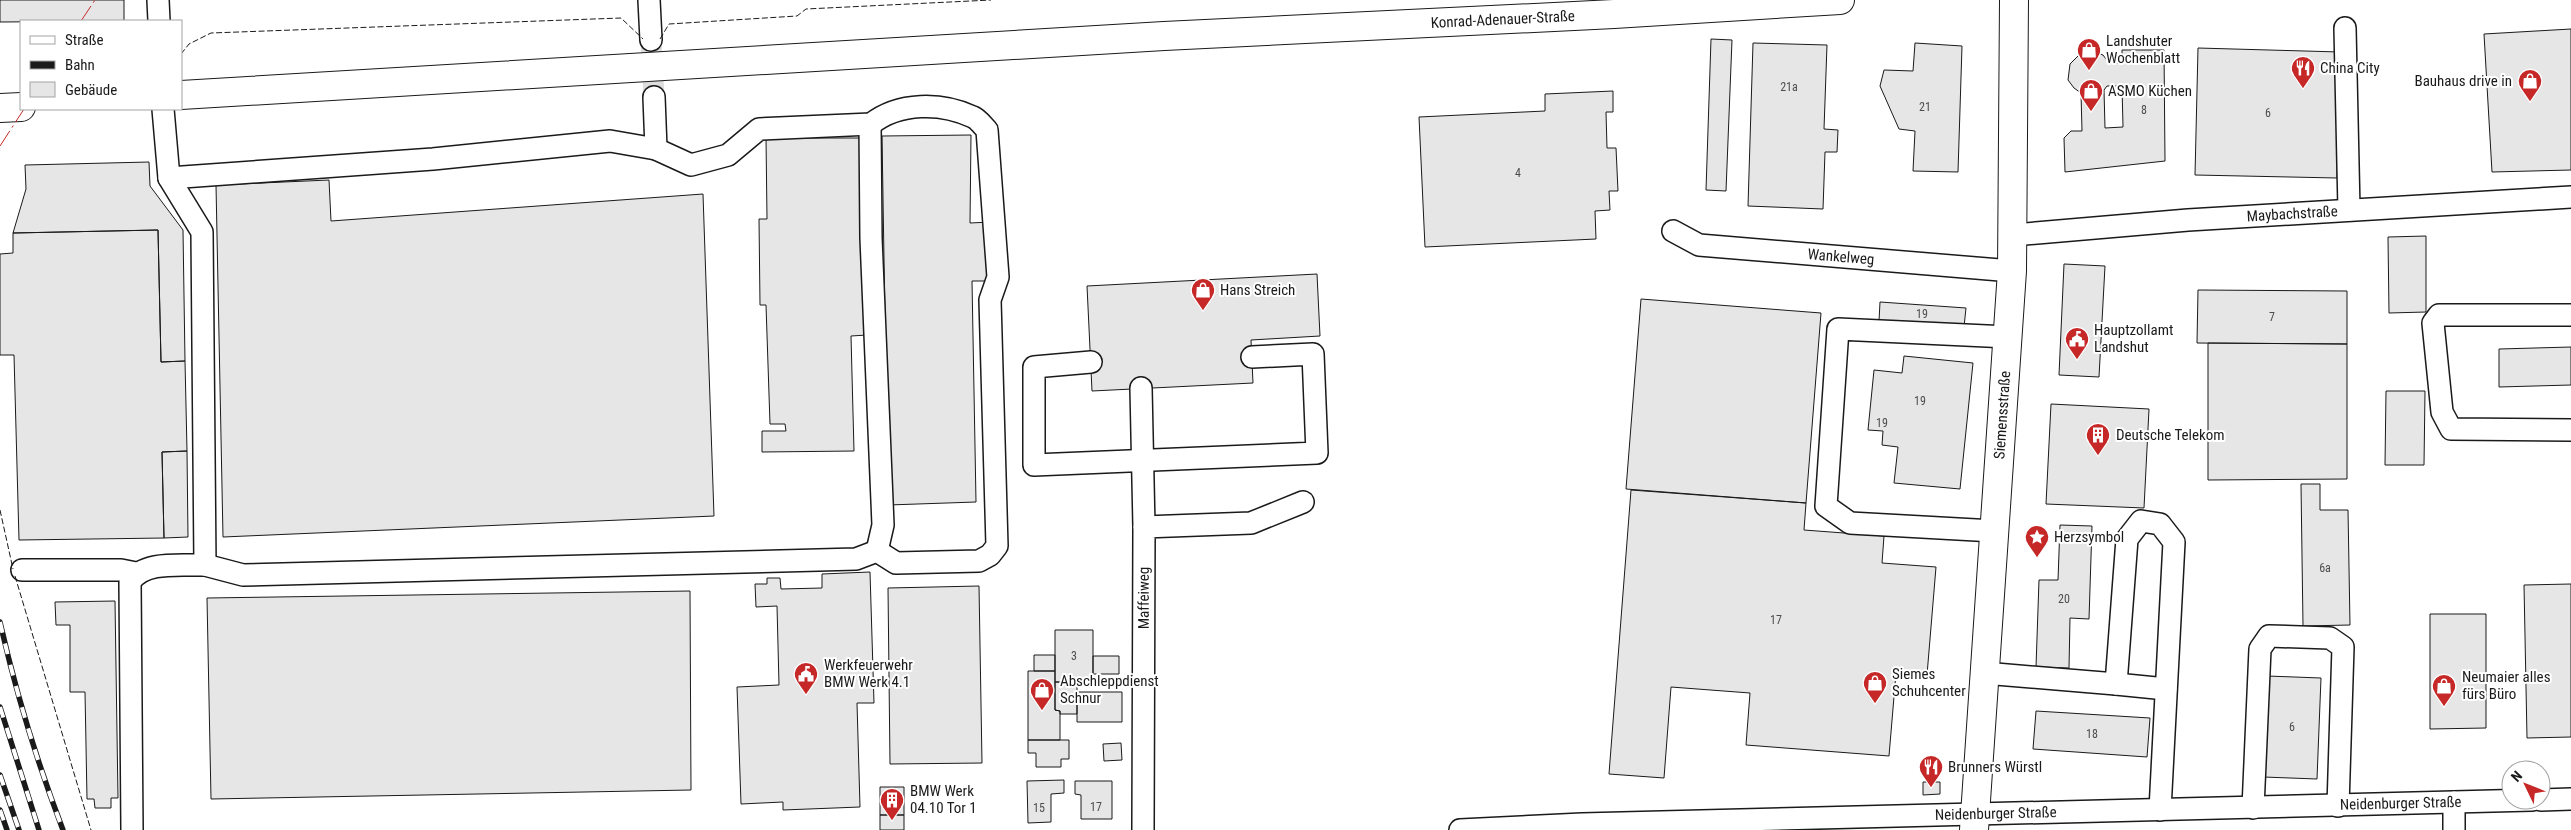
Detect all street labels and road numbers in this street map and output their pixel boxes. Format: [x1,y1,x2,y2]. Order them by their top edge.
street label: Konrad-Adenauer-Straße [1430,7,1575,32]
street label: Maybachstraße [2246,202,2338,225]
street label: Wankelweg [1807,245,1875,269]
street label: Siemensstraße [1990,370,2014,460]
street label: Maffeiweg [1135,567,1153,629]
street label: Neidenburger Straße [2340,793,2462,814]
street label: Neidenburger Straße [1935,803,2057,824]

